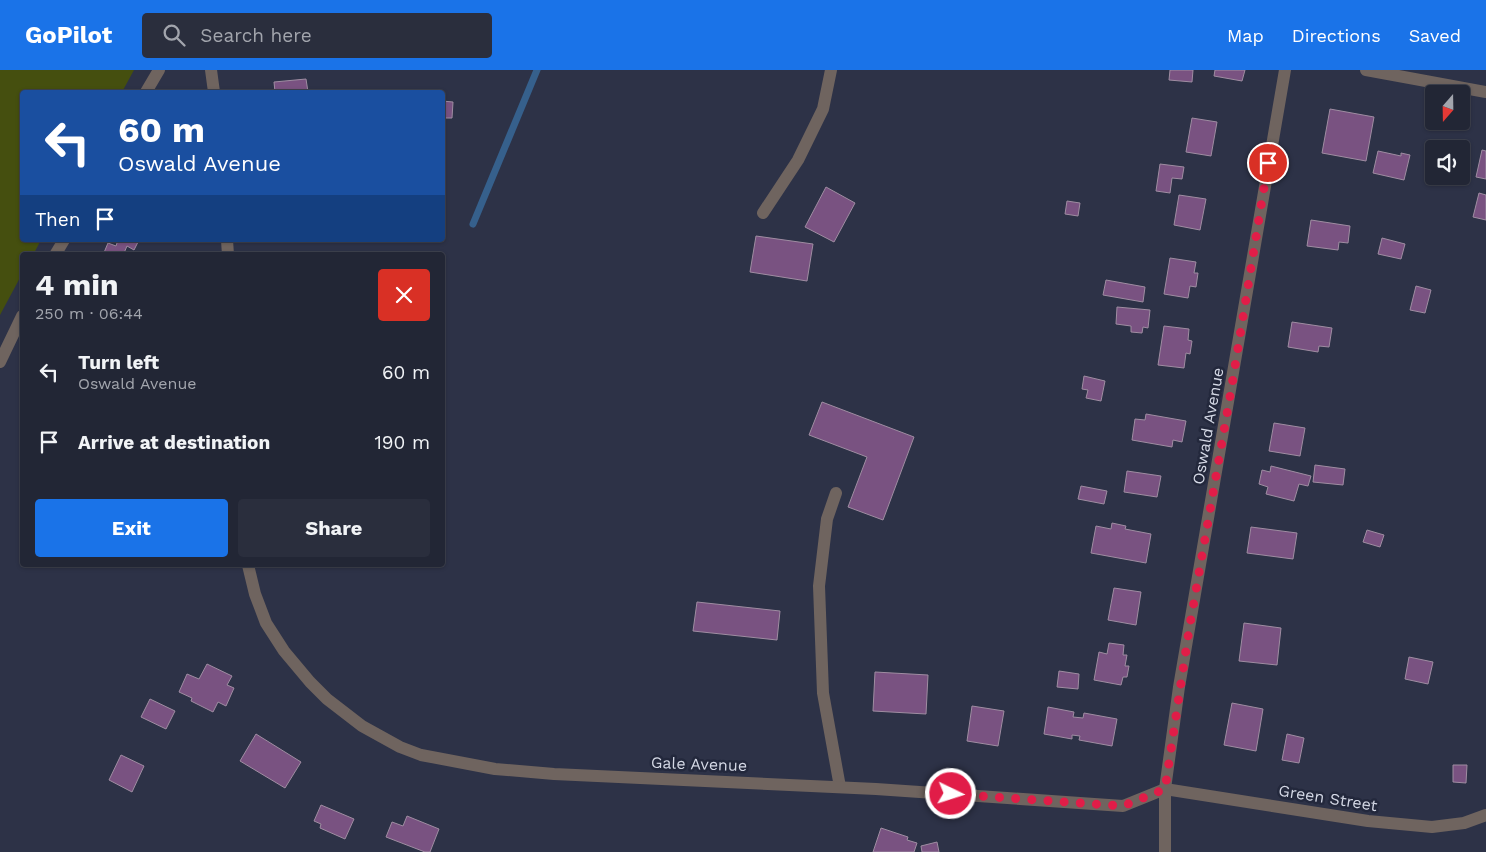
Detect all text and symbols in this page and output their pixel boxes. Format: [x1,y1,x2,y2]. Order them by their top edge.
search box [142,13,492,58]
text: GoPilot [25,21,112,49]
icon: search [160,21,188,49]
text: Search here [200,24,312,47]
text: Map [1227,25,1264,46]
text: Directions [1292,25,1381,46]
text: Saved [1409,25,1461,46]
north arrow [1425,85,1470,130]
map controls [1425,85,1470,185]
text: 60 m [118,109,205,151]
icon: left [35,110,100,175]
button: sound [1425,140,1470,185]
pin [1247,142,1289,184]
icon: arrive [1254,149,1282,177]
text: Oswald Avenue [118,151,281,176]
icon: arrive [91,205,119,233]
text: Then [35,208,81,231]
text: 4 min [35,267,119,302]
button: close [378,269,430,321]
text: 250 m · 06:44 [35,304,143,323]
text: Turn left [78,351,159,374]
icon: left [35,358,63,386]
text: 60 m [382,361,430,384]
street label: Oswald Avenue [1188,366,1228,486]
text: Oswald Avenue [78,374,197,393]
icon: arrive [35,428,63,456]
text: Arrive at destination [78,431,270,454]
text: 190 m [374,431,430,454]
button: Exit [35,499,228,557]
button: Share [238,499,430,557]
street label: Gale Avenue [651,753,747,775]
position arrow [924,767,976,819]
street label: Green Street [1277,781,1379,815]

